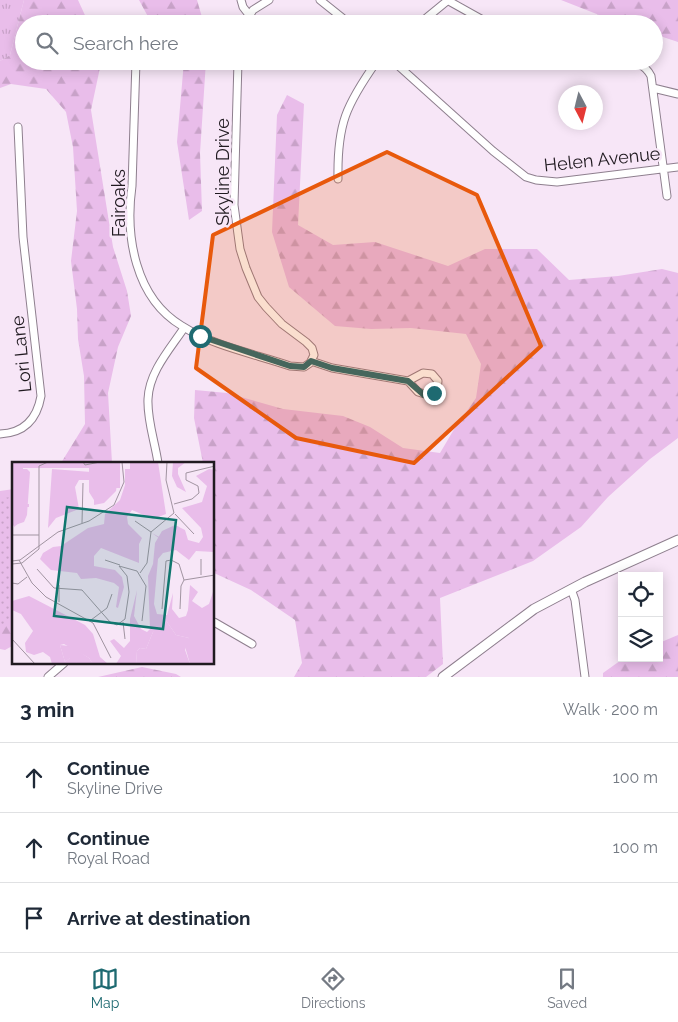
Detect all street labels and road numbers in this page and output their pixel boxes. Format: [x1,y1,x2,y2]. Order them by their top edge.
street label: Skyline Drive [212,118,233,226]
street label: Helen Avenue [543,142,662,176]
street label: Fairoaks [108,169,129,237]
street label: Lori Lane [6,314,35,393]

